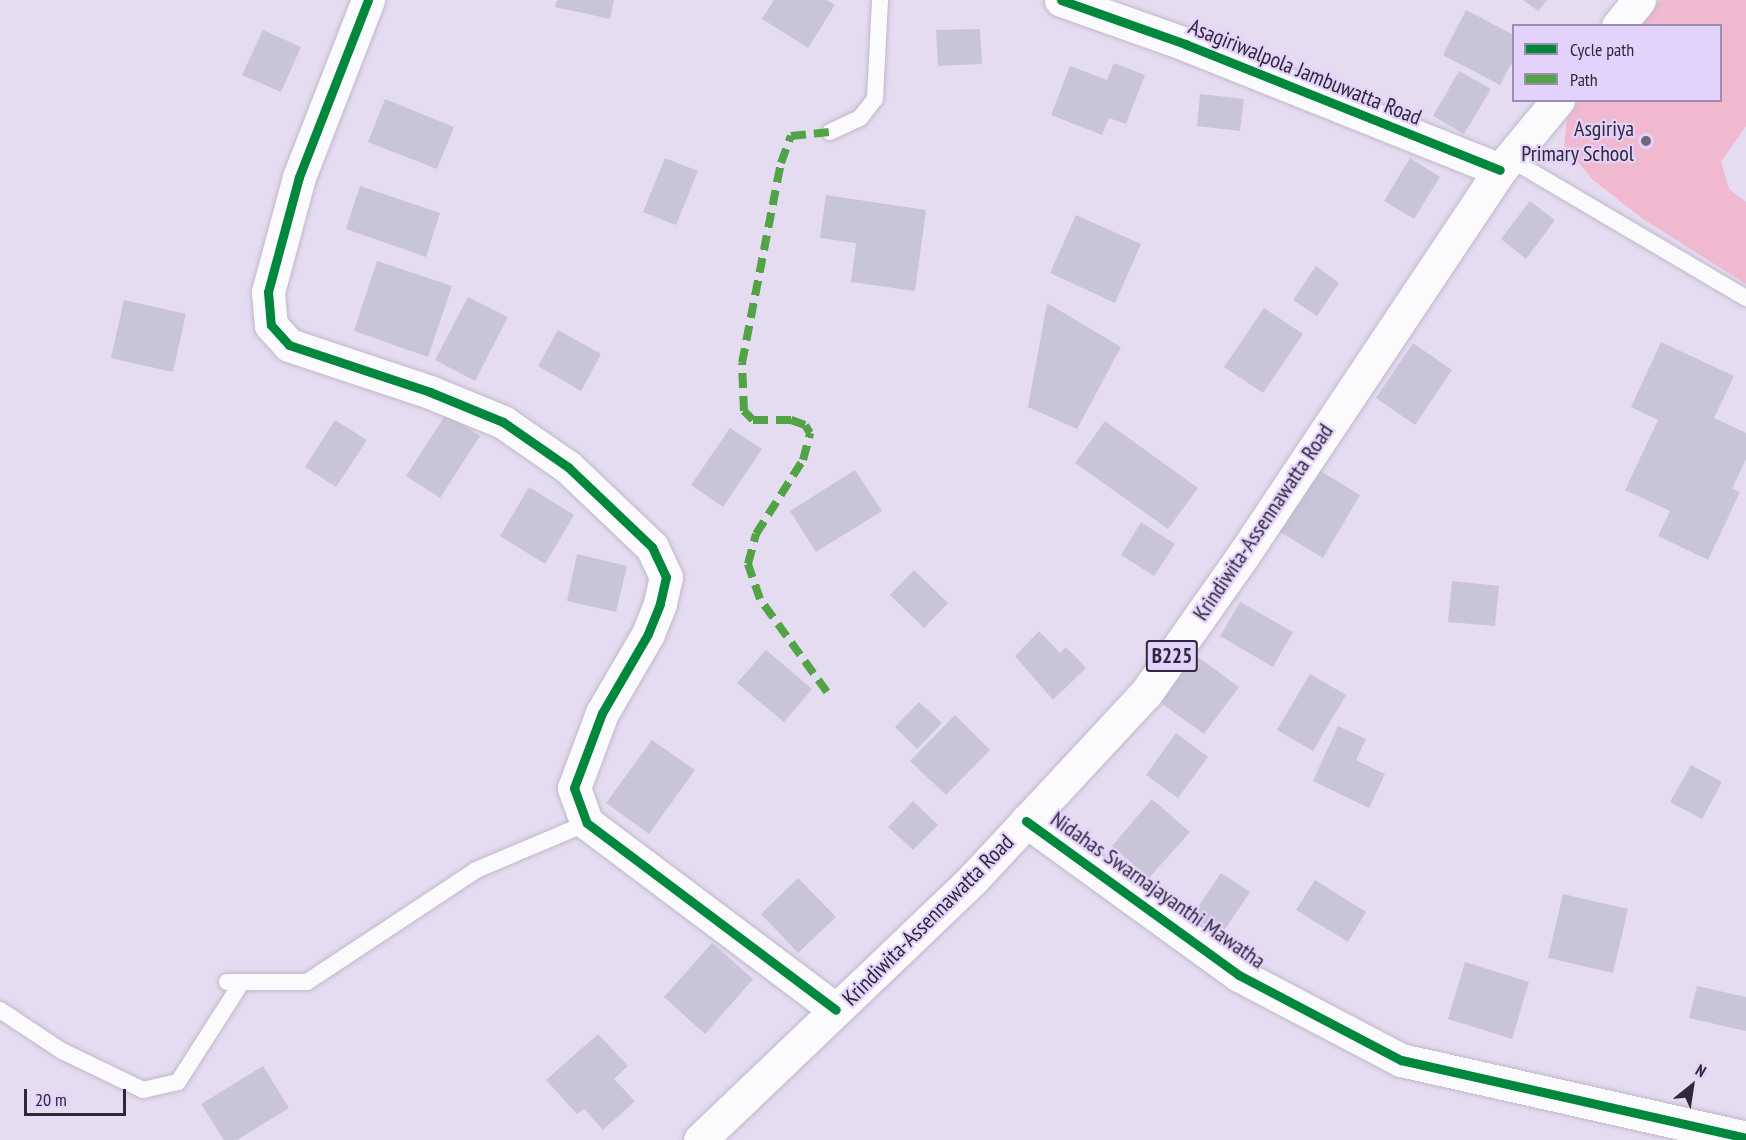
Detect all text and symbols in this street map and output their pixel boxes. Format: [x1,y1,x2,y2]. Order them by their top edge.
street label: Asagiriwalpola Jambuwatta Road [1185,13,1425,131]
legend [1512,24,1722,102]
text: Cycle path [1570,38,1634,61]
text: Path [1570,68,1598,91]
place label: Asgiriya Primary School [1521,115,1634,166]
marker: Asgiriya Primary School [1639,134,1653,148]
street label: Krindiwita-Assennawatta Road [1187,419,1339,625]
road number: B225 [1145,638,1199,674]
street label: Nidahas Swarnajayanthi Mawatha [1046,806,1270,974]
street label: Krindiwita-Assennawatta Road [837,829,1019,1011]
north arrow [1662,1056,1722,1116]
text: N [1692,1060,1710,1081]
scale bar [27,1077,129,1115]
text: 20 m [35,1088,67,1111]

